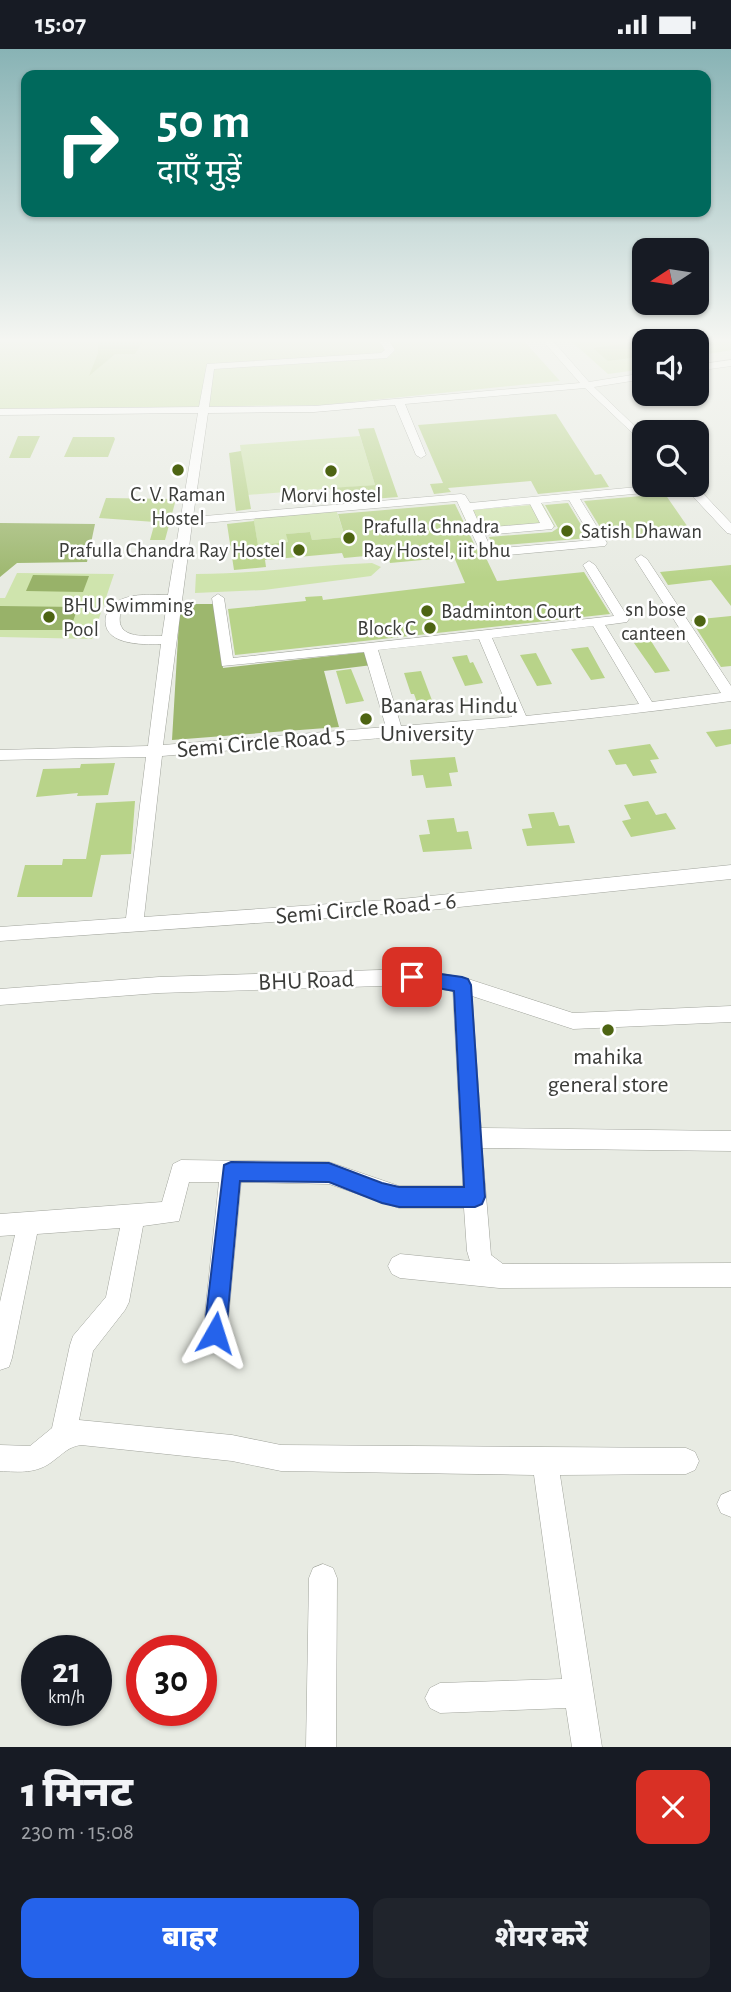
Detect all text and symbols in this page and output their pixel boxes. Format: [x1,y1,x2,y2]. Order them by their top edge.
text: 15:07 [35,11,86,37]
icon: right [42,98,133,189]
text: 50 m [157,98,251,147]
text: दाएँ मुड़ें [157,156,242,188]
north arrow [632,238,709,315]
map controls [632,238,709,497]
button: sound [632,329,709,406]
button: search [632,420,709,497]
marker: C. V. Raman Hostel [170,462,186,478]
marker: Morvi hostel [323,463,339,479]
place label: C. V. Raman Hostel [130,484,226,529]
place label: Morvi hostel [281,485,382,506]
place label: Prafulla Chnadra Ray Hostel, iit bhu [363,516,511,561]
place label: Satish Dhawan [581,521,702,542]
marker: Satish Dhawan [559,523,575,539]
marker: Prafulla Chnadra Ray Hostel, iit bhu [341,530,357,546]
place label: Prafulla Chandra Ray Hostel [59,540,285,561]
marker: Prafulla Chandra Ray Hostel [291,542,307,558]
place label: BHU Swimming Pool [63,595,194,640]
place label: sn bose canteen [621,599,686,644]
place label: Badminton Court [441,601,581,622]
marker: Badminton Court [419,603,435,619]
marker: BHU Swimming Pool [41,609,57,625]
marker: sn bose canteen [692,613,708,629]
place label: Block C [357,618,416,639]
marker: Block C [422,620,438,636]
place label: Banaras Hindu University [380,694,518,746]
marker: Banaras Hindu University [358,711,374,727]
street label: Semi Circle Road 5 [176,724,346,762]
street label: Semi Circle Road - 6 [275,889,457,929]
pin [382,947,442,1007]
icon: arrive [393,958,431,996]
street label: BHU Road [258,967,354,995]
marker: mahika general store [600,1022,616,1038]
place label: mahika general store [547,1045,669,1097]
position arrow [178,1296,252,1370]
speed limit sign: 30 [126,1635,217,1726]
text: 21 [52,1654,81,1689]
text: km/h [48,1689,85,1707]
button: close [636,1770,710,1844]
text: 1 मिनट [21,1772,133,1814]
text: 230 m · 15:08 [21,1821,134,1844]
button: बाहर [21,1898,359,1978]
button: शेयर करें [373,1898,710,1978]

